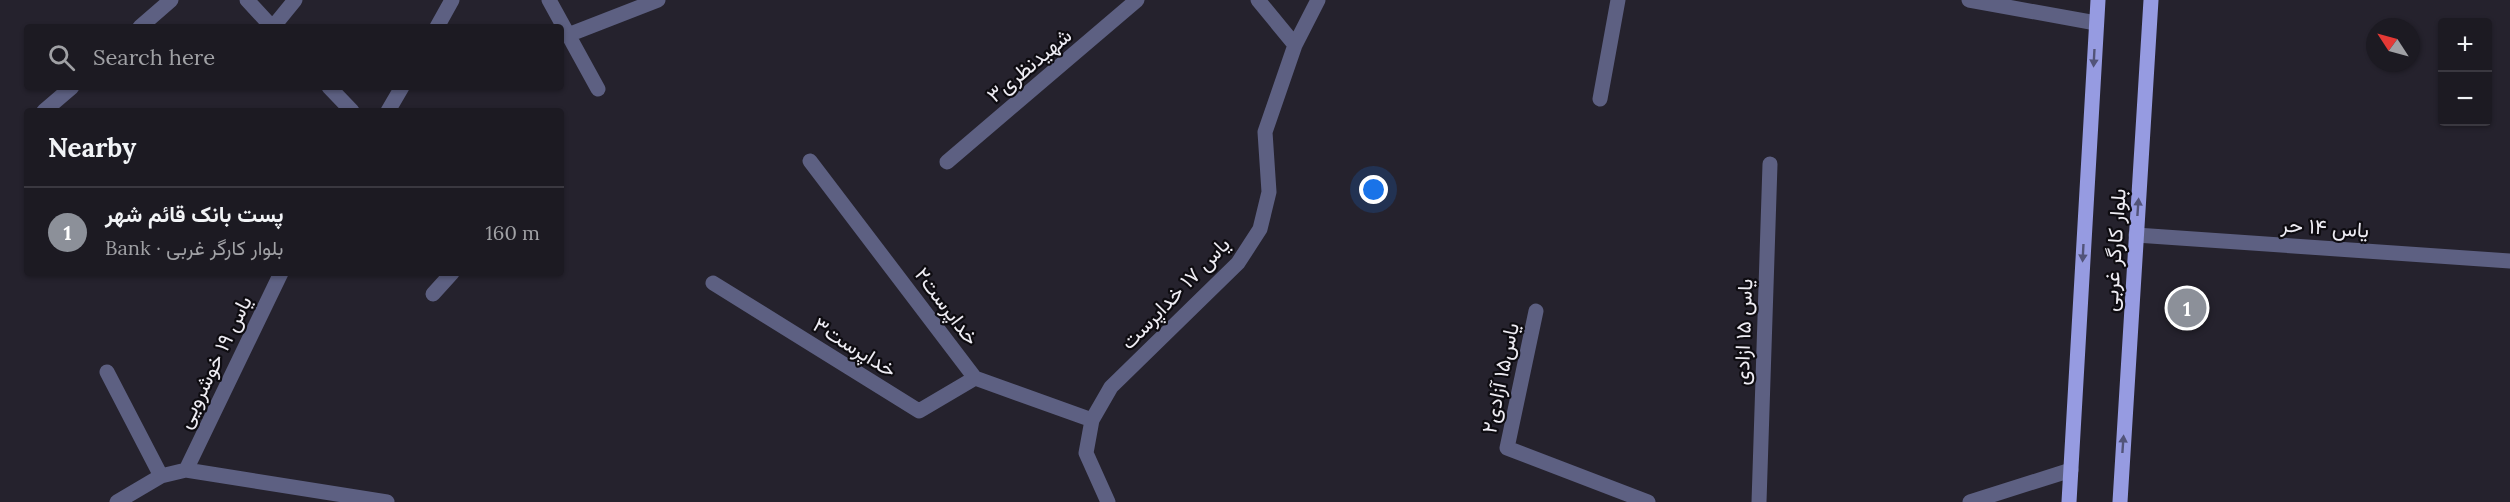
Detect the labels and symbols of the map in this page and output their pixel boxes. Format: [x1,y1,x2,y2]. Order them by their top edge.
north arrow [2366,18,2420,72]
street label: شهیدنظری۳ [981,22,1077,108]
one-way arrow [2089,49,2099,68]
your location [1359,175,1388,204]
street label: بلوار کارگر غربی [2096,188,2132,312]
one-way arrow [2134,198,2143,217]
street label: یاس ۱۴ حر [2279,210,2370,244]
street label: یاس ۱۷ خداپرست [1114,231,1236,356]
one-way arrow [2078,244,2088,263]
street label: خداپرست۲ [908,262,985,351]
street label: یاس ۱۵ ازادی [1728,278,1758,386]
pin: 1 [2168,286,2206,330]
street label: یاس ۱۹ خوشرویی [170,291,258,433]
street label: خداپرست۳ [808,311,902,384]
street label: یاس۱۵ آزادی۲ [1475,320,1525,436]
one-way arrow [2119,434,2128,453]

